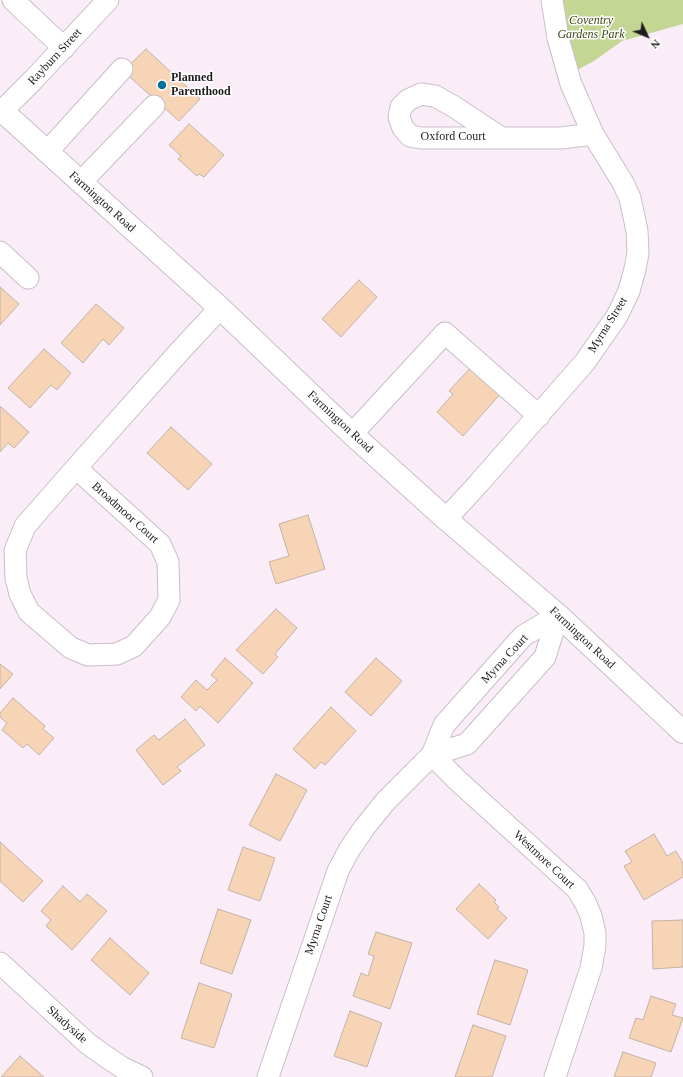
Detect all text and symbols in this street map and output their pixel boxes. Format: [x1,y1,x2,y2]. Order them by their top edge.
park label: Coventry Gardens Park [557,14,625,42]
north arrow [627,16,667,56]
street label: Rayburn Street [25,26,85,88]
text: N [649,37,663,51]
place label: Planned Parenthood [171,71,231,99]
marker: Planned Parenthood [156,79,168,91]
street label: Oxford Court [421,130,485,144]
street label: Farmington Road [66,168,138,236]
street label: Myrna Street [585,294,631,356]
street label: Farmington Road [304,388,376,456]
street label: Broadmoor Court [89,479,161,547]
street label: Farmington Road [546,604,618,672]
street label: Myrna Court [478,631,532,687]
street label: Westmore Court [510,828,578,892]
street label: Myrna Court [302,893,336,957]
street label: Shadyside [44,1003,90,1047]

